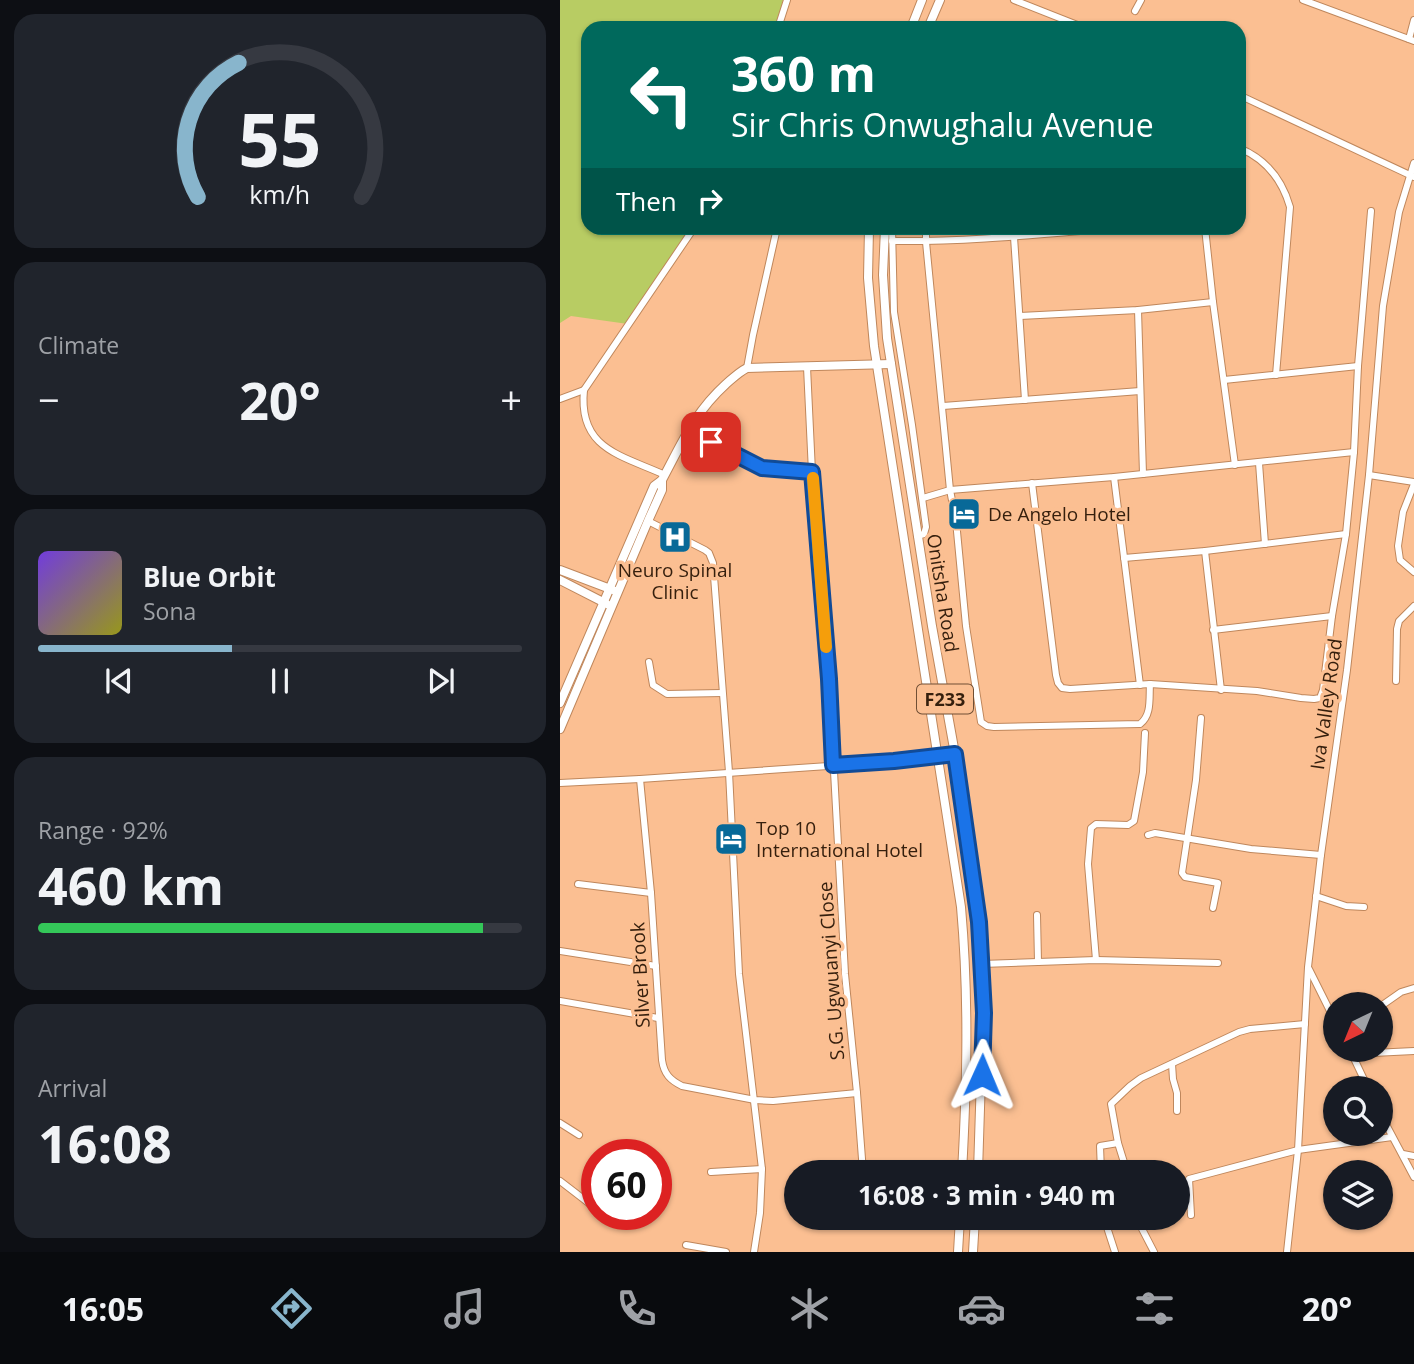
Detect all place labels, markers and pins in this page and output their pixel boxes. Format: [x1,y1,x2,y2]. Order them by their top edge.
pin [681,412,741,472]
hotel icon: De Angelo Hotel [945,495,983,533]
place label: De Angelo Hotel [988,501,1131,527]
hospital icon: Neuro Spinal Clinic [656,518,694,556]
place label: Neuro Spinal Clinic [618,557,732,605]
place label: Top 10 International Hotel [756,815,923,863]
hotel icon: Top 10 International Hotel [712,820,750,858]

